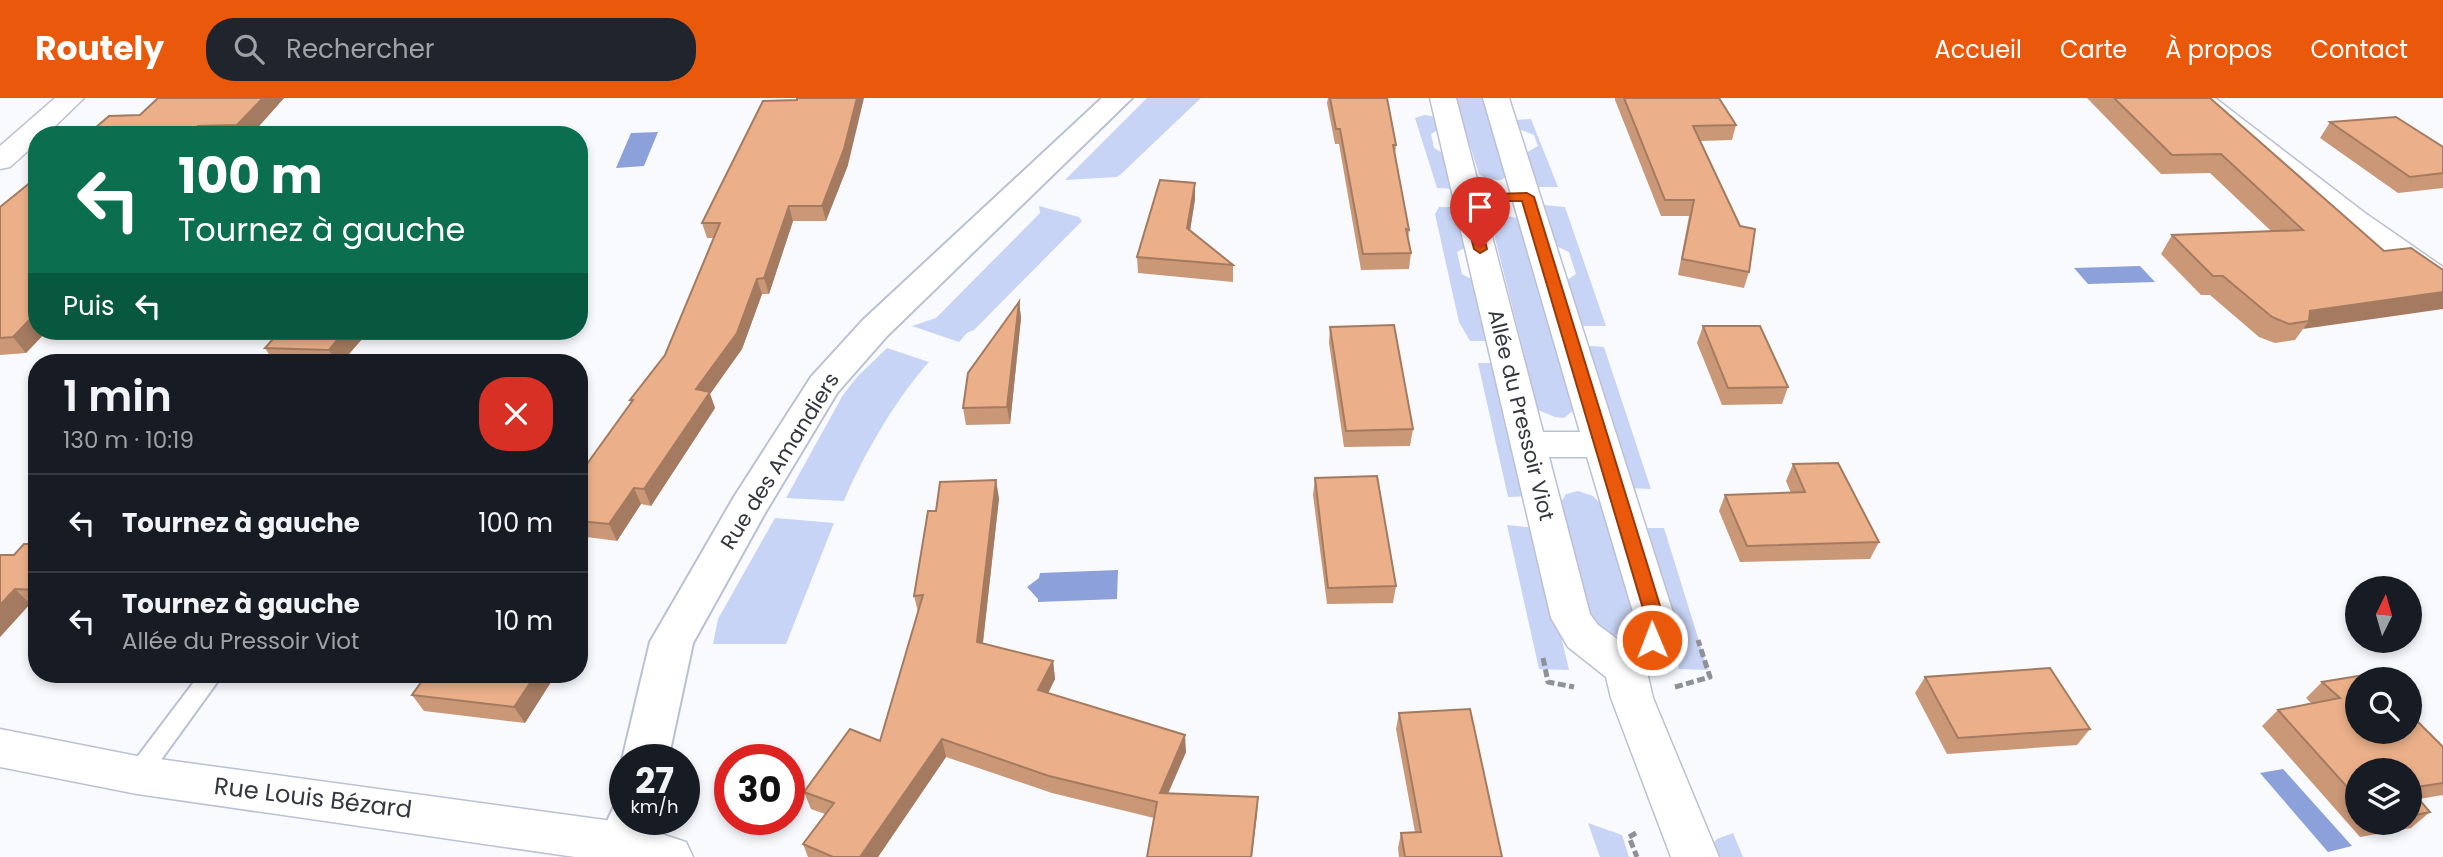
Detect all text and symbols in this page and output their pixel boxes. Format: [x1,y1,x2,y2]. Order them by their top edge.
search box [206,18,696,81]
text: Routely [35,25,164,72]
icon: search [230,30,268,68]
text: Rechercher [286,31,435,67]
text: Accueil [1935,33,2022,66]
text: Carte [2060,33,2127,66]
text: À propos [2165,33,2272,66]
text: Contact [2310,33,2408,66]
text: 100 m [178,142,323,210]
icon: left [63,154,154,245]
pin [1450,177,1510,249]
icon: arrive [1461,188,1499,226]
text: Tournez à gauche [178,207,465,252]
icon: left [129,287,167,325]
text: Puis [63,288,115,324]
street label: Allée du Pressoir Viot [1481,306,1562,524]
text: 1 min [63,367,172,426]
street label: Rue des Amandiers [713,367,846,555]
button: close [479,377,553,451]
text: 130 m · 10:19 [63,424,194,456]
icon: left [63,504,101,542]
text: Tournez à gauche [122,505,360,541]
text: 100 m [478,505,553,541]
north arrow [2345,576,2422,653]
map controls [2345,576,2422,835]
text: Tournez à gauche [122,586,360,622]
icon: left [63,602,101,640]
text: 10 m [495,603,553,639]
position arrow [1615,603,1689,677]
text: Allée du Pressoir Viot [122,625,359,657]
button: search [2345,667,2422,744]
speed limit sign: 30 [714,744,805,835]
text: 27 [635,756,674,805]
button: layers [2345,758,2422,835]
street label: Rue Louis Bézard [212,769,414,826]
text: km/h [631,794,678,819]

